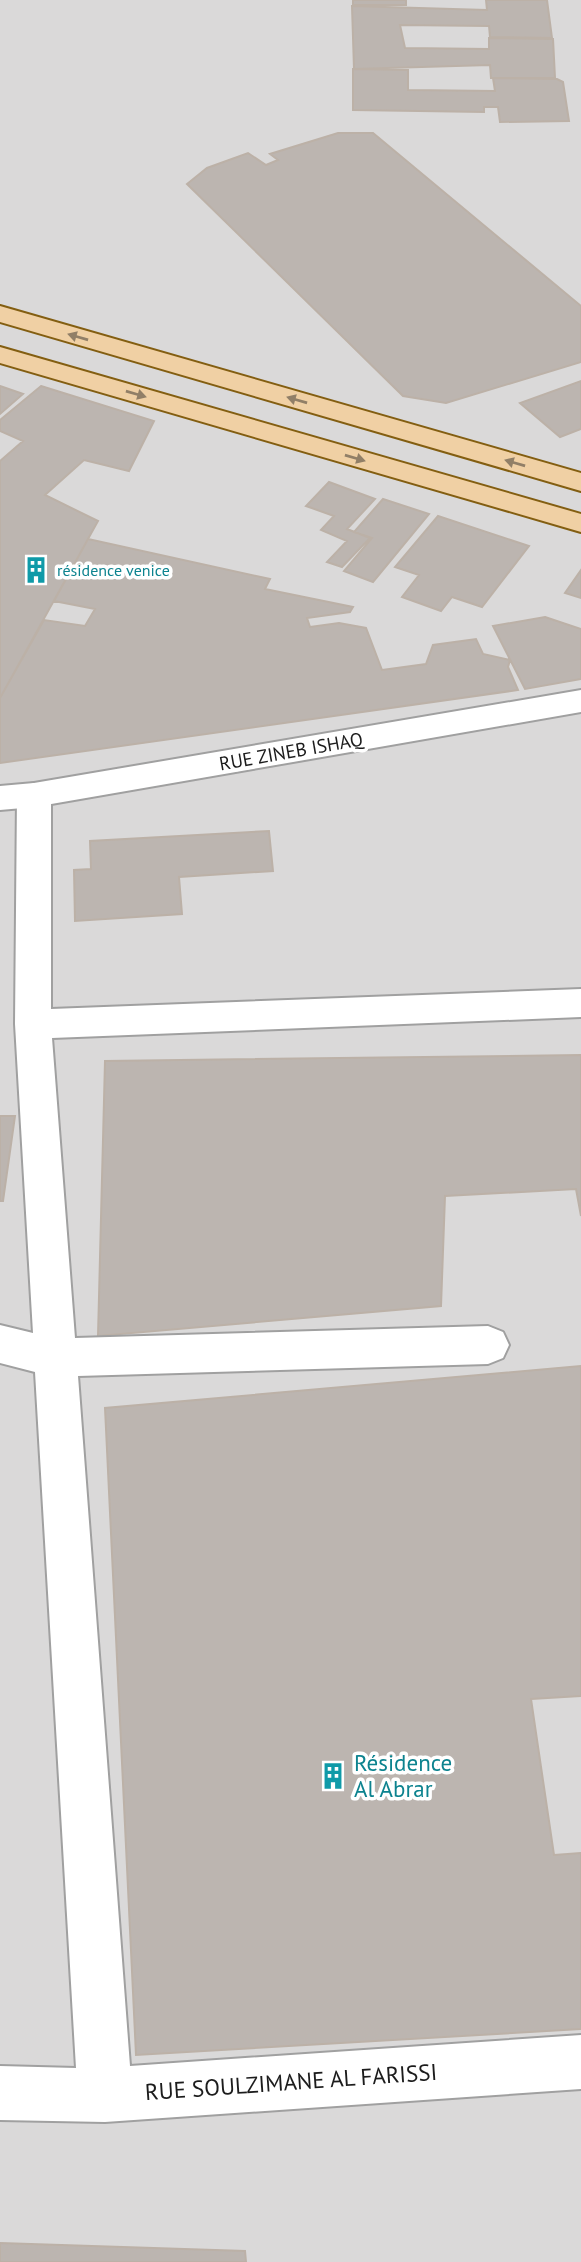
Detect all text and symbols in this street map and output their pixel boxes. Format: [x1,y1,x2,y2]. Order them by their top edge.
one-way arrow [68,331,89,341]
one-way arrow [126,390,147,400]
one-way arrow [286,394,307,404]
one-way arrow [345,453,366,463]
one-way arrow [505,457,526,467]
building icon: résidence venice [21,555,51,585]
place label: résidence venice [57,560,170,580]
street label: RUE ZINEB ISHAQ [217,726,366,775]
place label: Résidence Al Abrar [354,1748,452,1803]
building icon: Résidence Al Abrar [318,1761,348,1791]
street label: RUE SOULZIMANE AL FARISSI [144,2057,438,2106]

